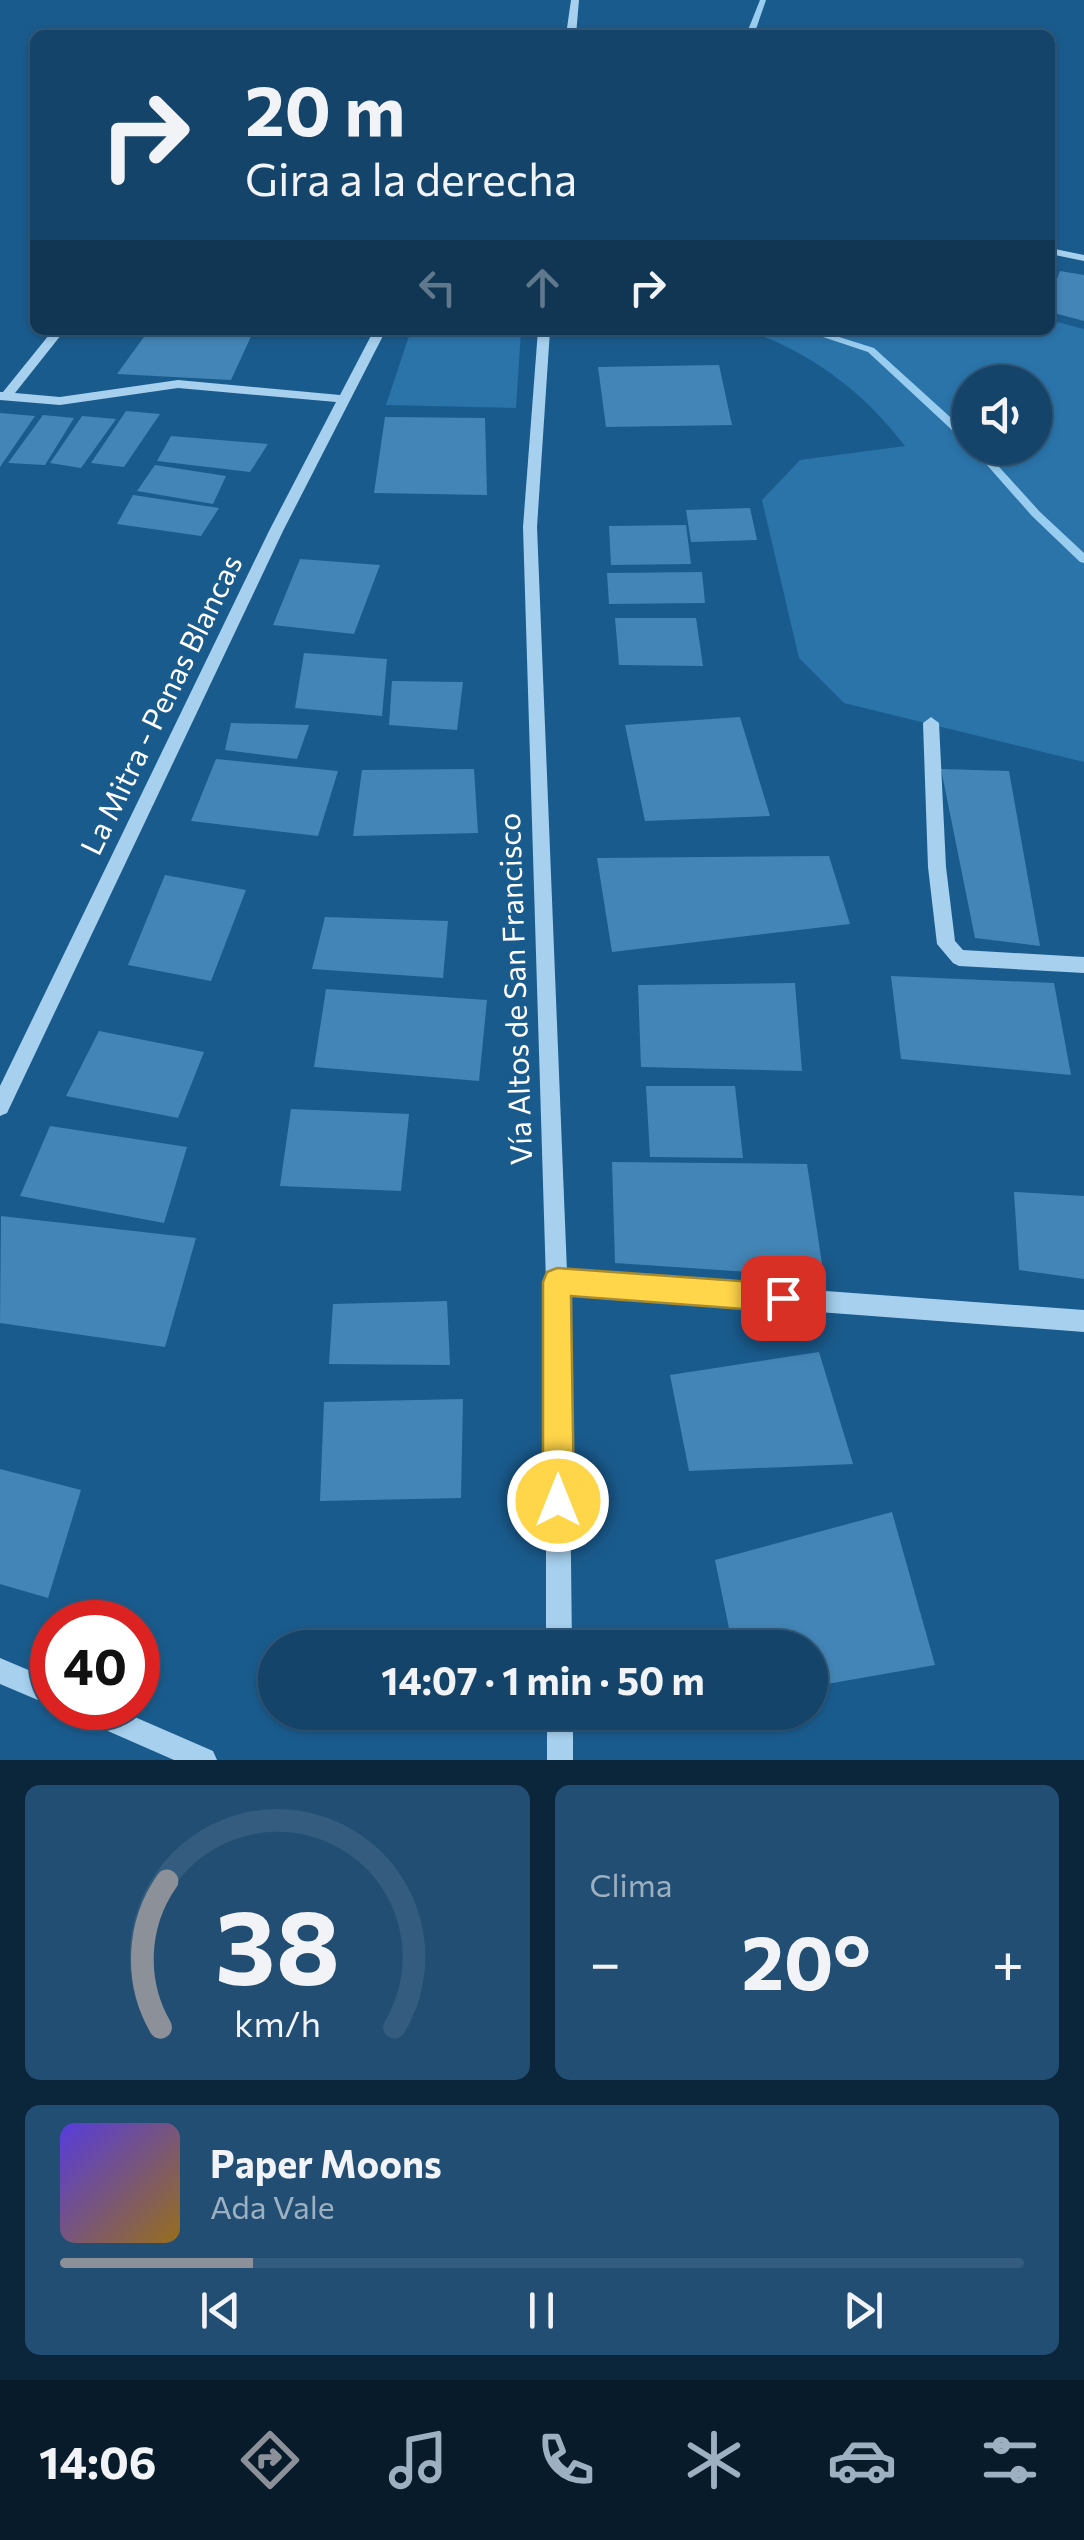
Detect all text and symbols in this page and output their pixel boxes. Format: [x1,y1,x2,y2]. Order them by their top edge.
text: 20 m [245,65,405,150]
icon: right [80,70,210,200]
text: Gira a la derecha [245,150,577,205]
icon: left [410,260,465,315]
icon: ahead [515,260,570,315]
icon: right [620,260,675,315]
map controls [952,365,1052,465]
button: sound [952,365,1052,465]
street label: La Mitra - Penas Blancas [71,548,249,860]
street label: Vía Altos de San Francisco [489,812,538,1166]
pin [741,1256,826,1341]
icon: arrive [756,1271,811,1326]
position arrow [506,1449,610,1553]
speed limit sign: 40 [30,1600,160,1730]
text: 14:07 · 1 min · 50 m [381,1656,705,1703]
text: Clima [590,1864,672,1904]
text: 38 [215,1879,340,2006]
text: 20° [741,1914,871,2005]
text: − [590,1927,621,1994]
text: + [992,1927,1024,1994]
text: km/h [234,2001,321,2044]
text: Paper Moons [210,2139,442,2186]
text: Ada Vale [210,2186,335,2226]
icon: previous [193,2283,248,2338]
icon: pause [514,2283,569,2338]
icon: next [836,2283,891,2338]
icon: directions [235,2425,305,2495]
icon: music [383,2425,453,2495]
icon: phone [531,2425,601,2495]
icon: climate [679,2425,749,2495]
icon: car [827,2425,897,2495]
icon: filters [975,2425,1045,2495]
text: 14:06 [39,2433,157,2488]

